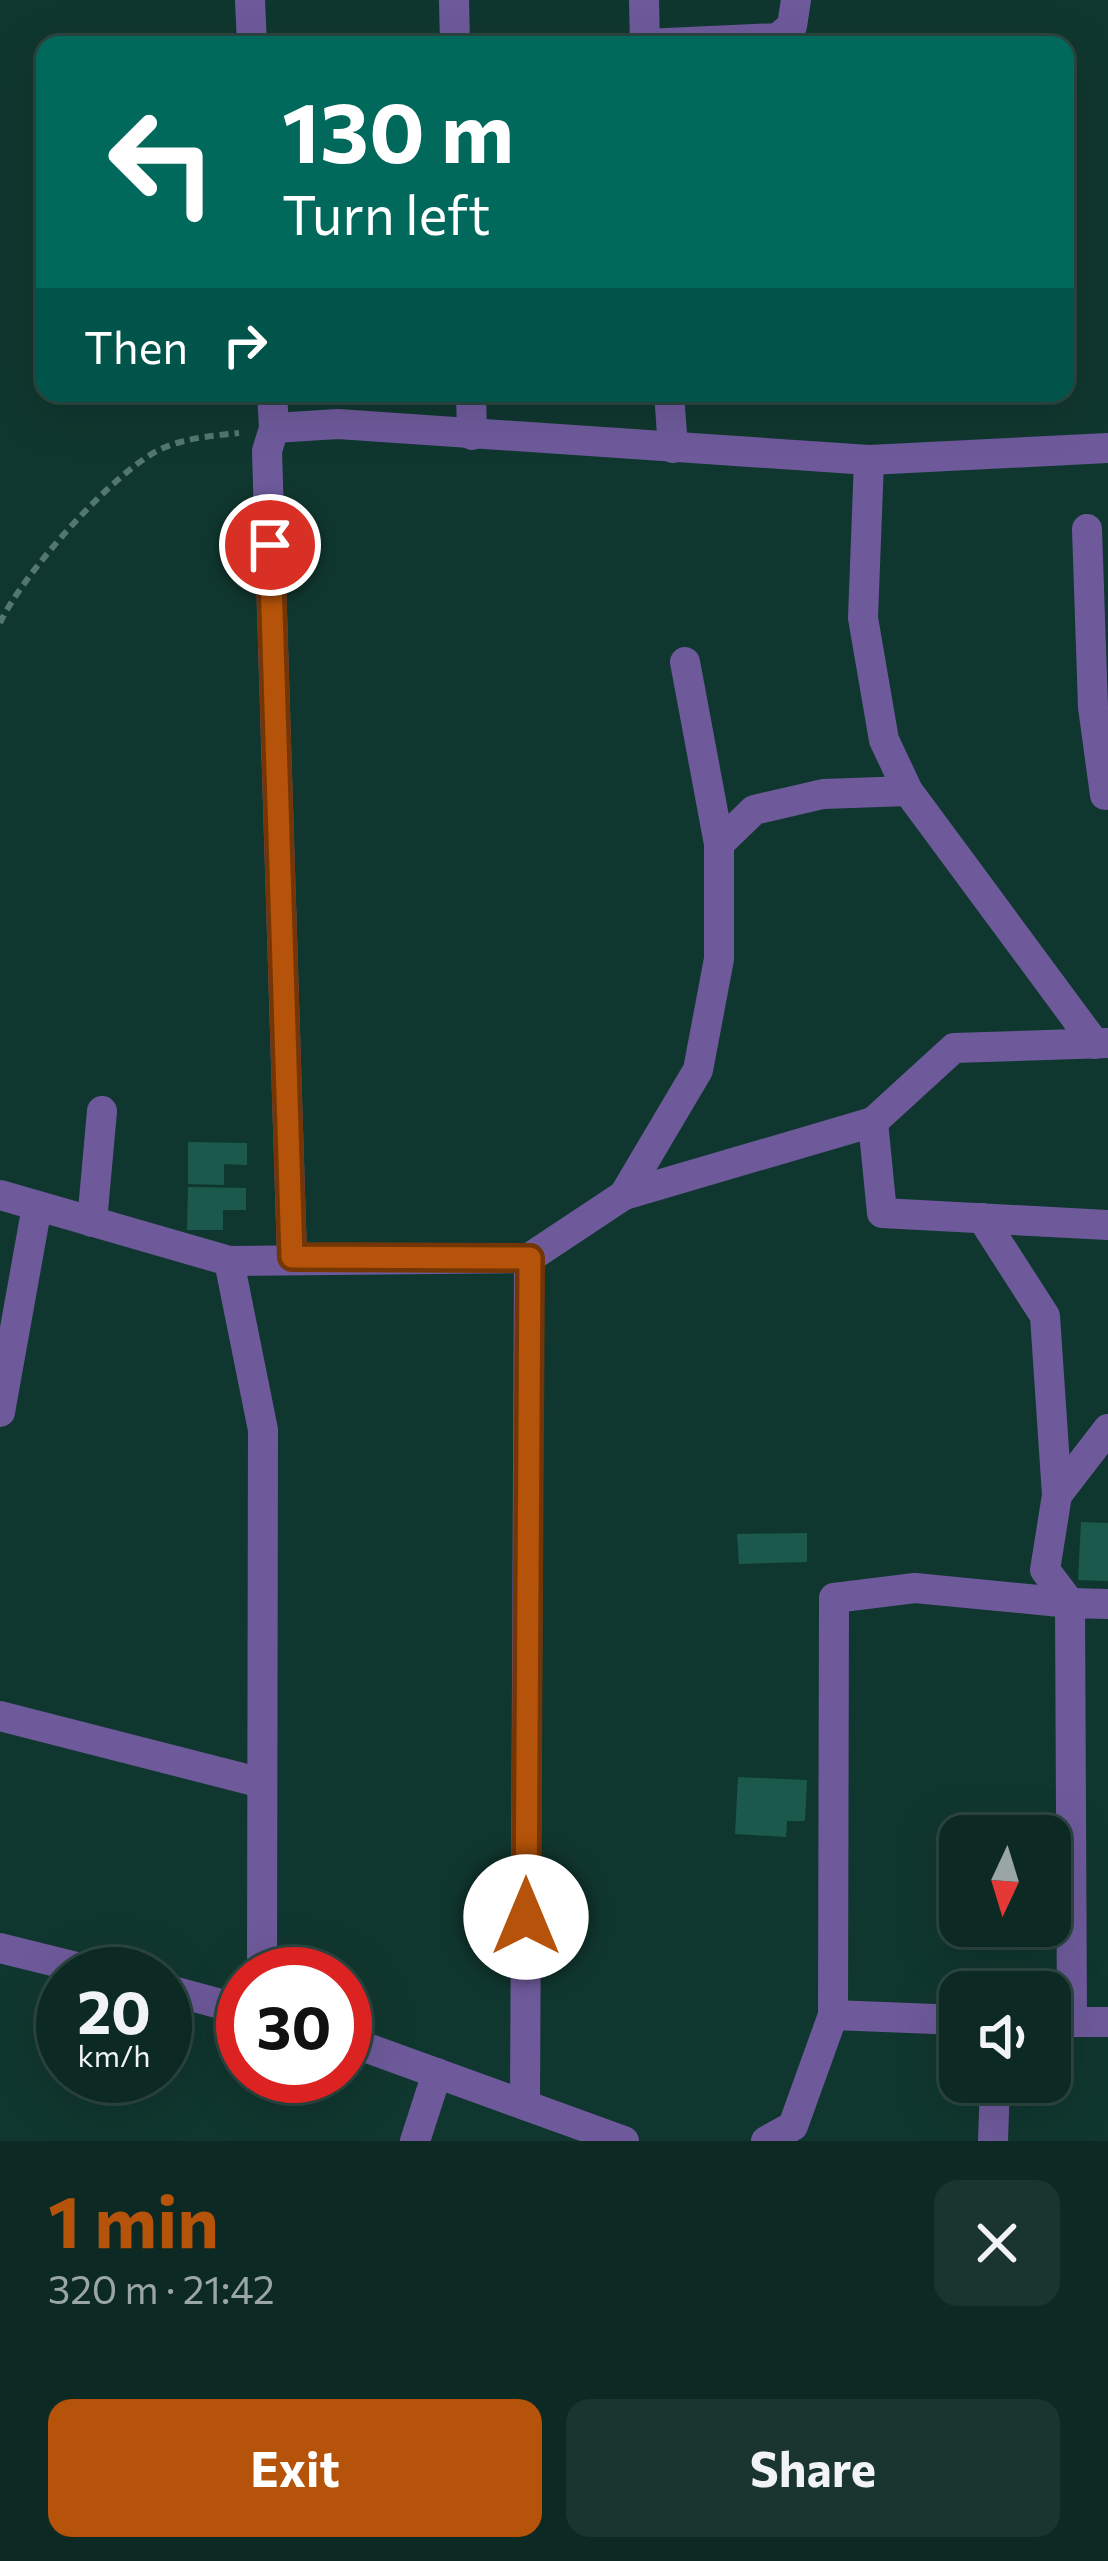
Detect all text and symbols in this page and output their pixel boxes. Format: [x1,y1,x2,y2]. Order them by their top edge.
text: 130 m [282,78,514,180]
icon: left [84,84,240,240]
text: Turn left [282,180,490,246]
icon: right [212,312,278,378]
text: Then [84,318,188,373]
pin [219,494,321,596]
icon: arrive [237,512,303,578]
north arrow [939,1815,1071,1947]
map controls [939,1815,1071,2103]
position arrow [463,1854,589,1980]
speed limit sign: 30 [216,1947,372,2103]
button: sound [939,1971,1071,2103]
text: 20 [77,1973,151,2046]
text: km/h [78,2036,150,2073]
text: 1 min [48,2175,219,2263]
button: close [934,2180,1060,2306]
text: 320 m · 21:42 [48,2264,275,2312]
button: Exit [48,2399,542,2537]
button: Share [566,2399,1060,2537]

